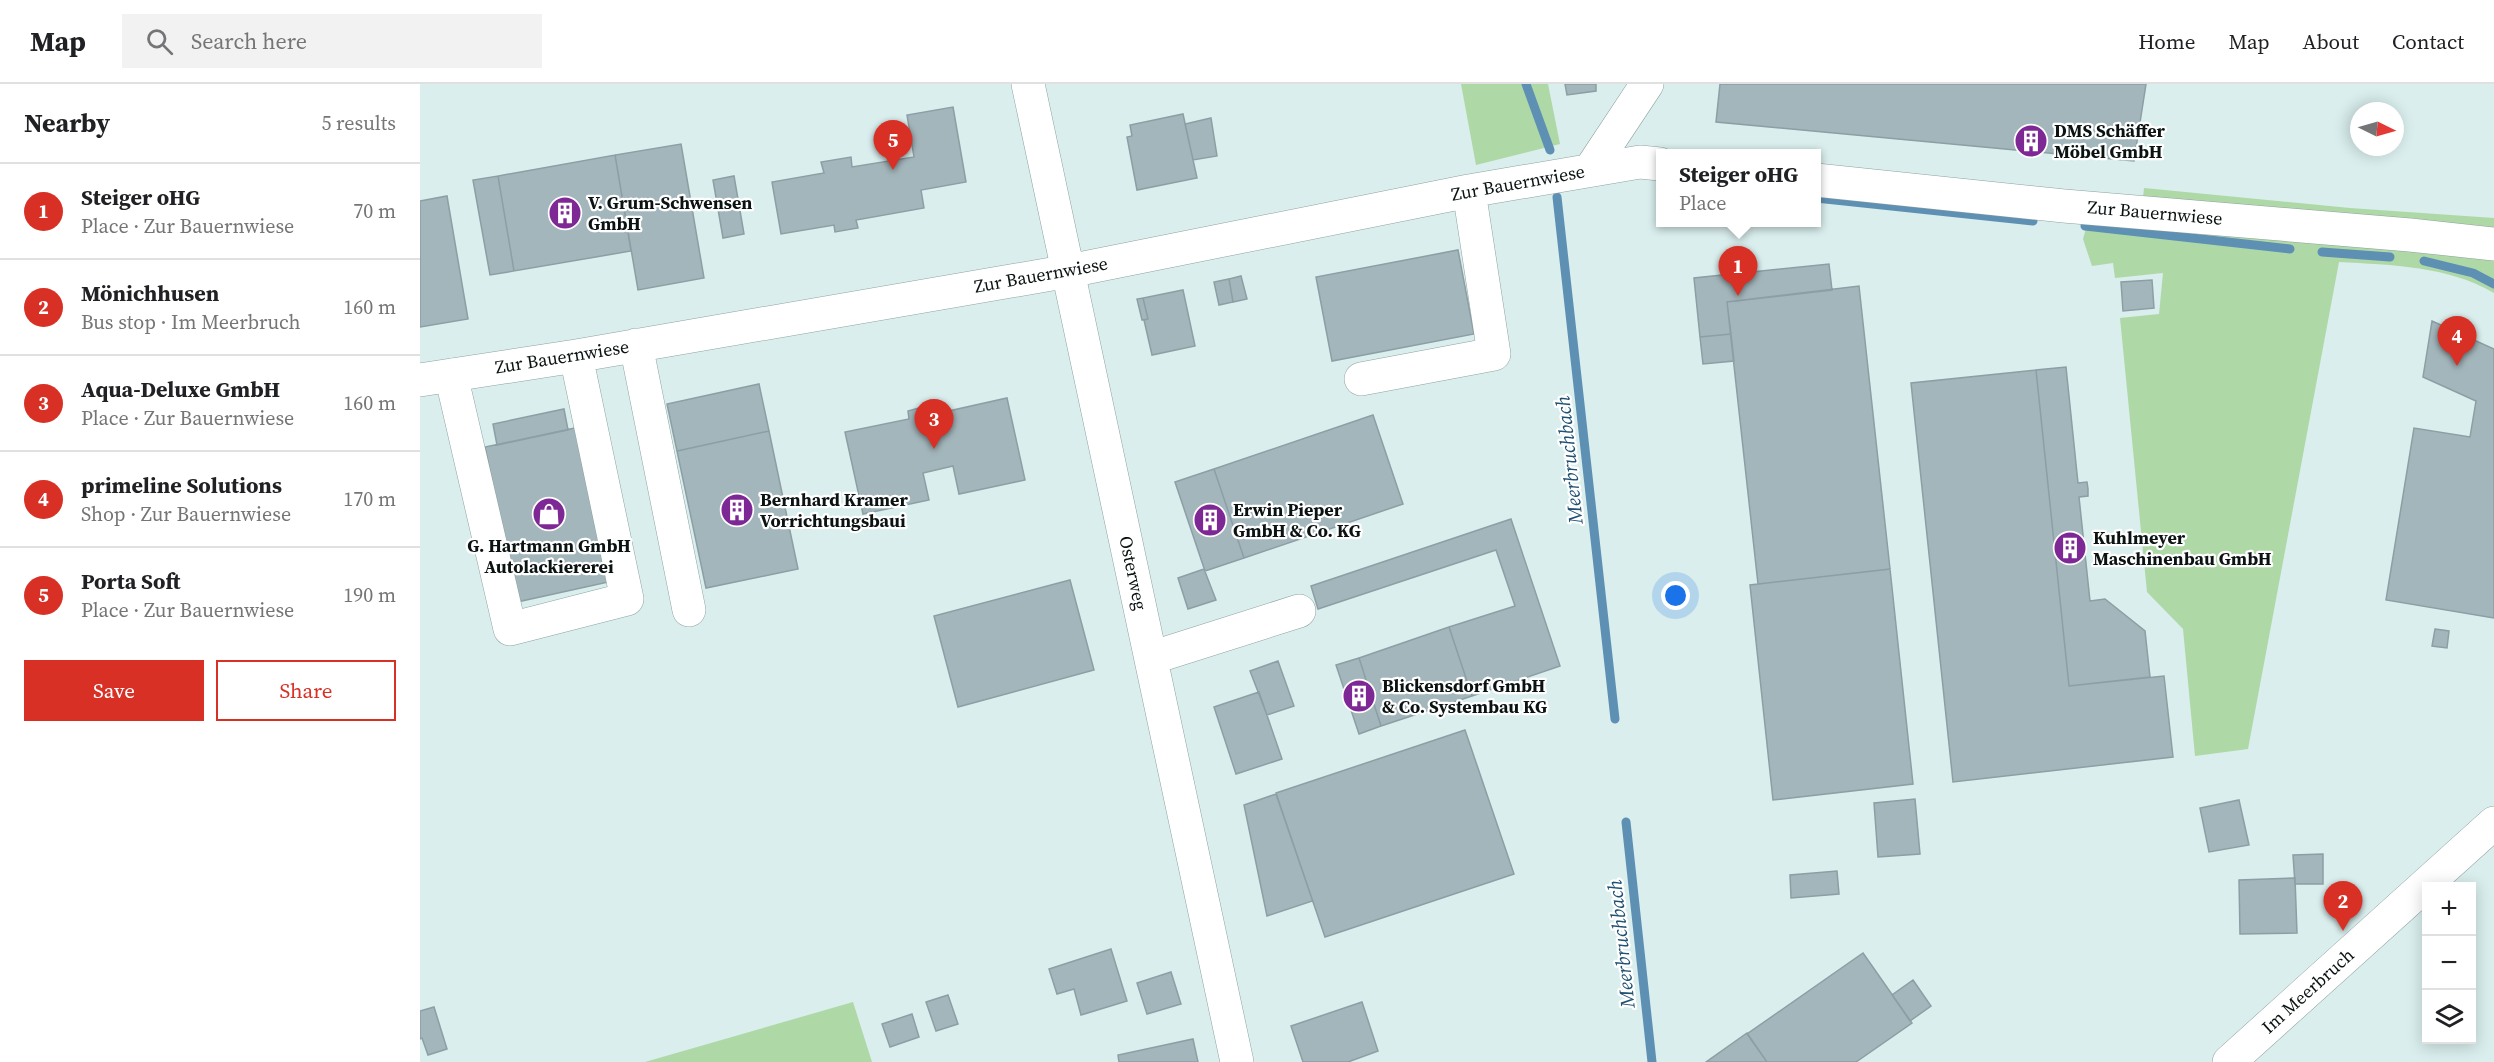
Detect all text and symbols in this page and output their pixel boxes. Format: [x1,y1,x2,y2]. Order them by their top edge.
search box [122,14,542,68]
text: Map [30,22,86,60]
icon: search [143,25,176,58]
text: Search here [191,26,307,56]
text: Home [2138,27,2196,56]
text: Map [2229,27,2270,56]
text: About [2303,27,2359,56]
text: Contact [2392,27,2464,56]
north arrow [2350,102,2404,156]
text: Nearby [24,105,110,141]
text: 5 results [321,109,396,137]
place label: DMS Schäffer Möbel GmbH [2054,118,2166,164]
pin: 5 [874,120,912,170]
building icon: DMS Schäffer Möbel GmbH [2013,123,2049,159]
popup [1656,149,1821,227]
street label: Zur Bauernwiese [1449,158,1587,207]
text: Steiger oHG [1679,159,1798,189]
text: Steiger oHG [81,182,200,212]
text: Place [1679,189,1727,217]
place label: V. Grum-Schwensen GmbH [588,190,752,236]
street label: Zur Bauernwiese [2087,194,2224,231]
building icon: V. Grum-Schwensen GmbH [547,195,583,231]
text: 1 [38,197,49,225]
text: 70 m [353,197,396,225]
text: Place · Zur Bauernwiese [81,212,294,240]
pin: 1 [1718,246,1758,296]
street label: Zur Bauernwiese [972,250,1110,299]
text: Mönichhusen [81,278,219,308]
text: 2 [38,293,49,321]
text: 160 m [343,293,396,321]
text: Bus stop · Im Meerbruch [81,308,301,336]
pin: 4 [2438,316,2476,366]
street label: Zur Bauernwiese [493,334,631,379]
text: Aqua-Deluxe GmbH [81,374,280,404]
text: 3 [38,389,49,417]
text: 160 m [343,389,396,417]
water label: Meerbruchbach [1548,394,1590,526]
pin: 3 [914,400,954,449]
text: Place · Zur Bauernwiese [81,404,294,432]
text: primeline Solutions [81,470,282,500]
text: 4 [38,485,49,513]
text: 170 m [343,485,396,513]
place label: Bernhard Kramer Vorrichtungsbaui [760,487,908,533]
building icon: Bernhard Kramer Vorrichtungsbaui [719,492,755,528]
shop icon: G. Hartmann GmbH Autolackiererei [531,496,567,532]
place label: Erwin Pieper GmbH & Co. KG [1233,497,1361,543]
text: Shop · Zur Bauernwiese [81,500,291,528]
building icon: Erwin Pieper GmbH & Co. KG [1192,502,1228,538]
place label: Kuhlmeyer Maschinenbau GmbH [2093,525,2272,571]
building icon: Kuhlmeyer Maschinenbau GmbH [2052,530,2088,566]
place label: G. Hartmann GmbH Autolackiererei [467,533,631,579]
street label: Osterweg [1113,533,1154,612]
text: Porta Soft [81,566,180,596]
text: 5 [38,581,49,609]
text: 190 m [343,581,396,609]
your location [1661,581,1690,610]
text: Place · Zur Bauernwiese [81,596,294,624]
button: Save [24,660,204,721]
button: Share [216,660,396,721]
place label: Blickensdorf GmbH & Co. Systembau KG [1382,673,1547,719]
building icon: Blickensdorf GmbH & Co. Systembau KG [1341,678,1377,714]
water label: Meerbruchbach [1600,878,1642,1010]
pin: 2 [2324,882,2362,931]
map controls [2422,882,2476,1044]
button: + [2422,882,2476,936]
button: − [2422,936,2476,990]
street label: Im Meerbruch [2256,942,2359,1039]
button: layers [2422,990,2476,1044]

